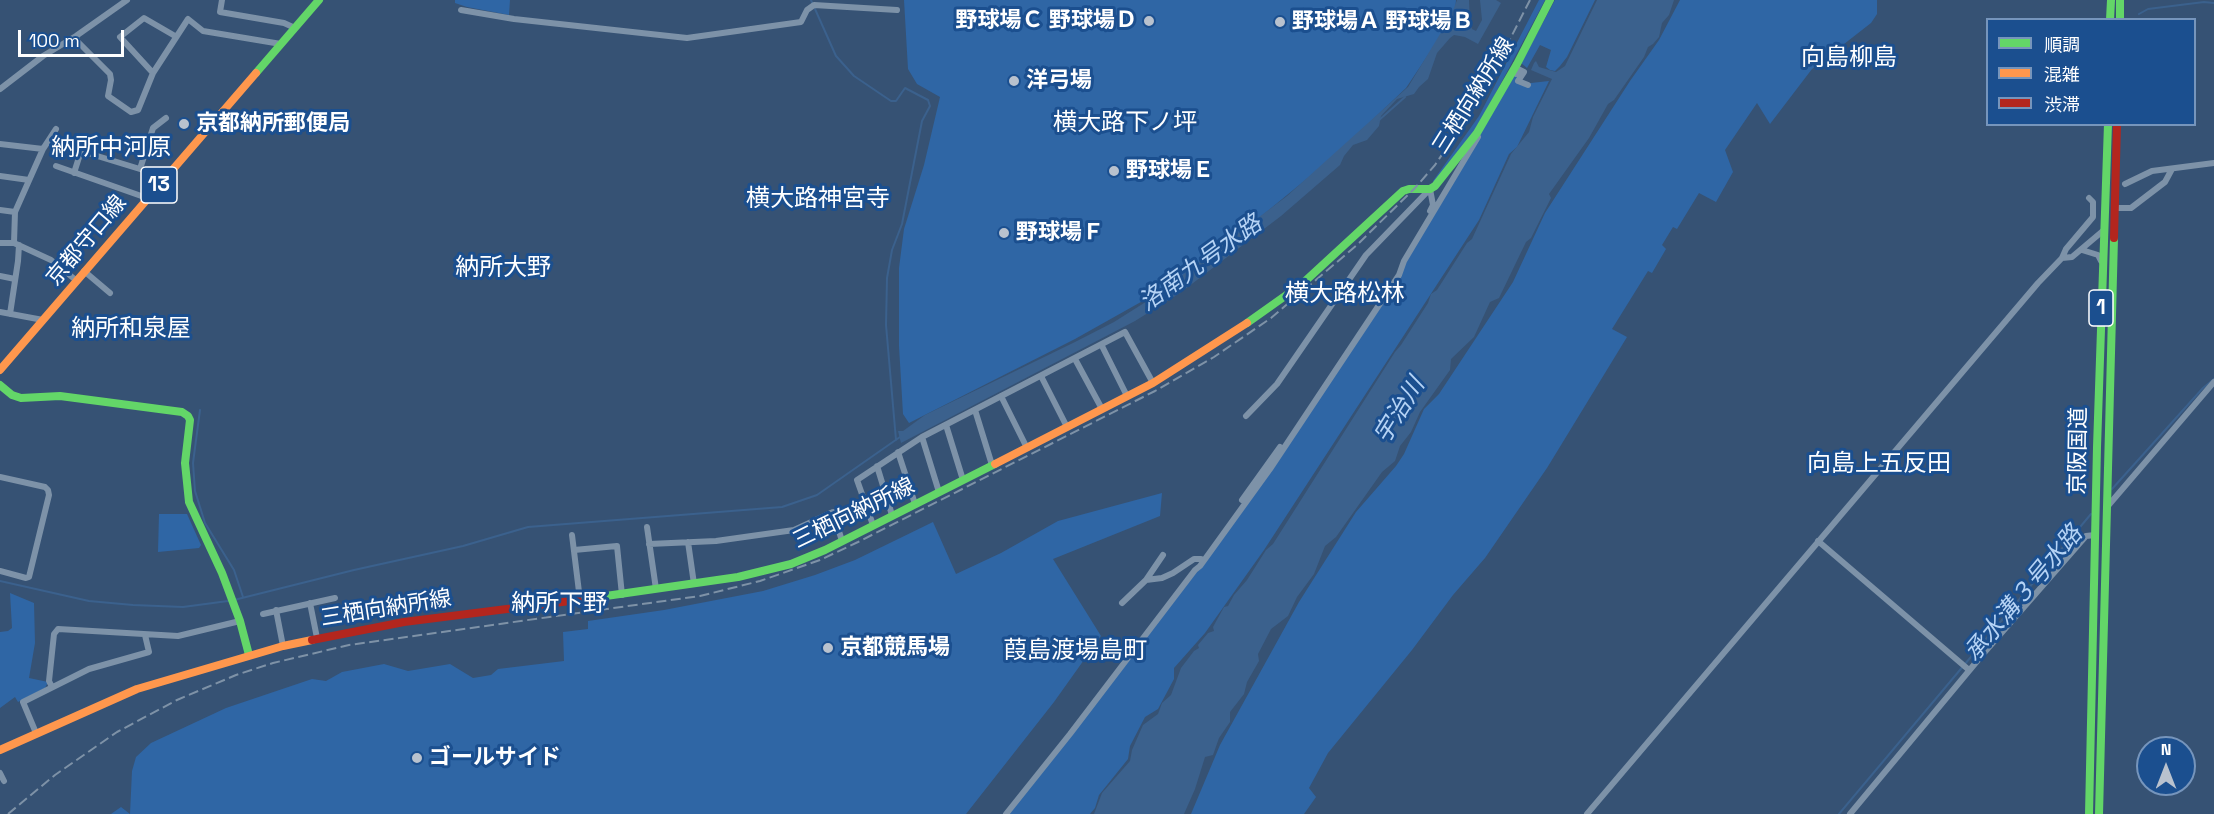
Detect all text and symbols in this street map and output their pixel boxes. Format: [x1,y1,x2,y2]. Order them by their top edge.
place label: 野球場Ｃ 野球場Ｄ [955,8,1137,34]
place label: 野球場Ａ 野球場Ｂ [1292,9,1474,35]
marker: 野球場Ｃ 野球場Ｄ [1142,14,1156,28]
marker: 野球場Ａ 野球場Ｂ [1273,15,1287,29]
scale bar [21,18,128,56]
legend [1986,18,2196,126]
text: 100 m [29,29,80,52]
street label: 三栖向納所線 [1428,33,1520,159]
text: 順調 [2044,33,2080,56]
district label: 向島柳島 [1801,44,1897,72]
text: 混雑 [2044,63,2080,86]
place label: 洋弓場 [1026,68,1092,94]
marker: 洋弓場 [1007,74,1021,88]
text: 渋滞 [2044,93,2080,116]
district label: 横大路下ノ坪 [1053,109,1197,137]
place label: 京都納所郵便局 [196,111,350,137]
marker: 京都納所郵便局 [177,117,191,131]
district label: 納所中河原 [51,134,171,162]
place label: 野球場Ｅ [1126,158,1214,184]
marker: 野球場Ｅ [1107,164,1121,178]
road number: 13 [141,167,177,203]
district label: 横大路神宮寺 [746,185,890,213]
street label: 京都守口線 [42,190,132,292]
water label: 洛南九号水路 [1134,210,1268,318]
place label: 野球場Ｆ [1016,220,1104,246]
marker: 野球場Ｆ [997,226,1011,240]
district label: 納所大野 [455,254,551,282]
district label: 横大路松林 [1285,280,1405,308]
road number: 1 [2089,290,2113,326]
district label: 納所和泉屋 [71,315,191,343]
water label: 宇治川 [1369,373,1431,449]
street label: 京阪国道 [2065,407,2093,495]
district label: 向島上五反田 [1807,450,1951,478]
street label: 三栖向納所線 [789,473,919,555]
water label: 承水溝３号水路 [1959,520,2089,668]
street label: 三栖向納所線 [319,586,453,632]
district label: 納所下野 [511,590,607,618]
place label: 京都競馬場 [840,635,950,661]
district label: 葭島渡場島町 [1003,637,1147,665]
marker: 京都競馬場 [821,641,835,655]
north arrow [2136,736,2196,796]
text: N [2161,739,2171,760]
place label: ゴールサイド [429,745,561,771]
marker: ゴールサイド [410,751,424,765]

